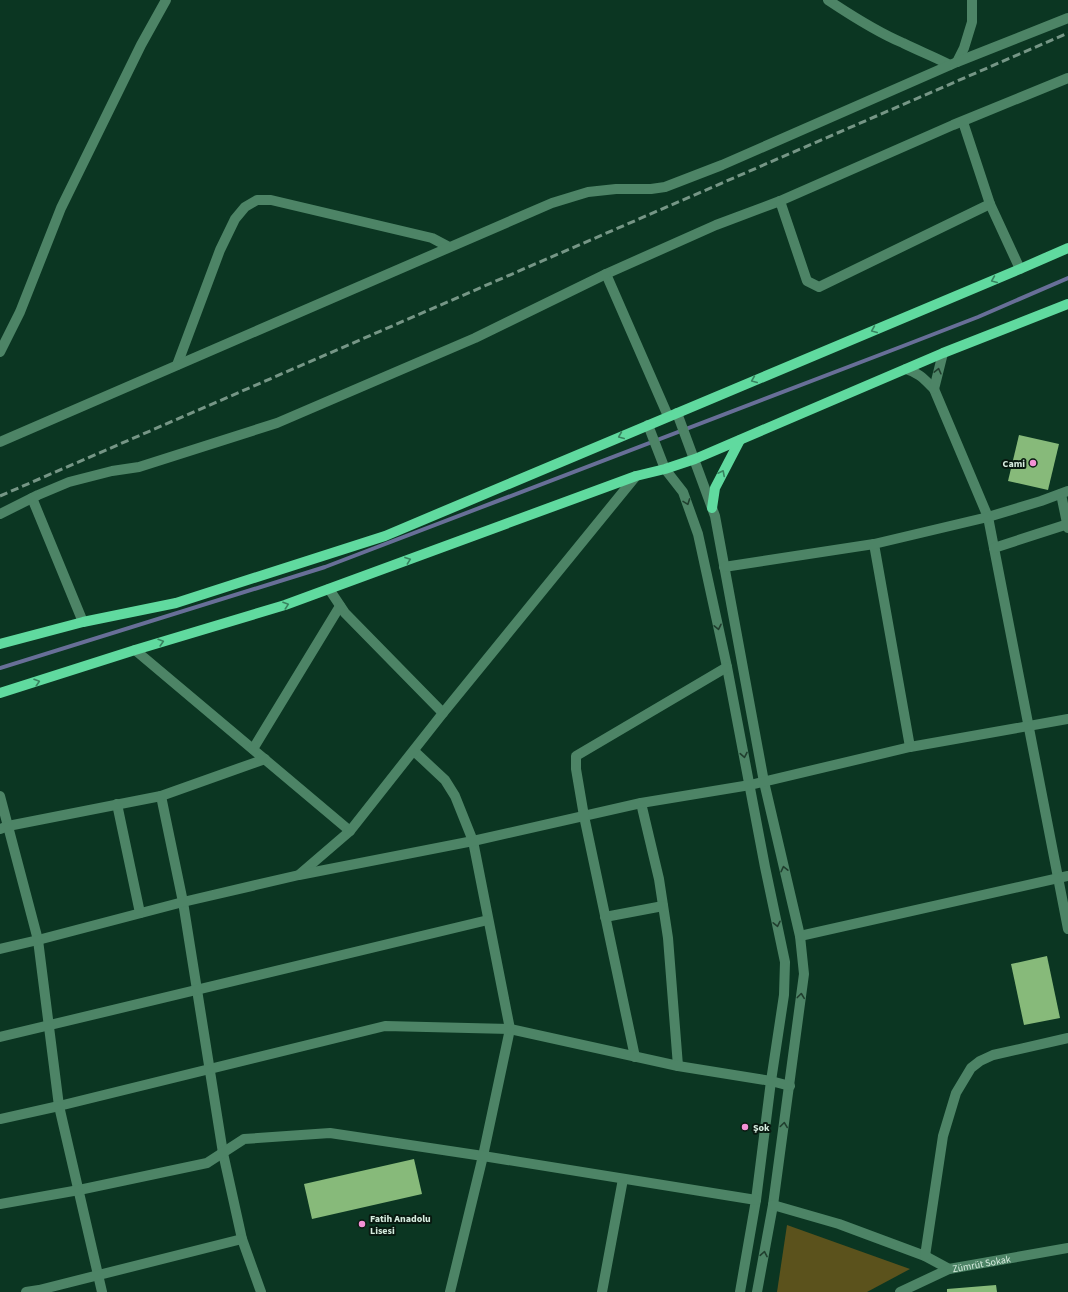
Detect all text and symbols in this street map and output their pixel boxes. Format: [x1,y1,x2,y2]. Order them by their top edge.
one-way arrow [990,276,997,284]
one-way arrow [870,326,877,334]
one-way arrow [933,368,941,374]
one-way arrow [750,376,757,384]
one-way arrow [618,431,625,439]
place label: Cami [1003,457,1025,471]
marker: Cami [1028,458,1038,468]
one-way arrow [718,470,725,477]
one-way arrow [682,498,690,505]
one-way arrow [404,556,411,565]
one-way arrow [282,601,289,609]
one-way arrow [714,624,722,631]
one-way arrow [157,638,164,647]
one-way arrow [33,678,40,686]
one-way arrow [739,752,748,758]
one-way arrow [781,866,789,872]
one-way arrow [772,920,781,927]
one-way arrow [797,993,806,1000]
place label: Şok [753,1121,770,1135]
marker: Şok [740,1122,750,1132]
one-way arrow [779,1122,788,1128]
place label: Fatih Anadolu Lisesi [370,1212,431,1238]
marker: Fatih Anadolu Lisesi [357,1219,367,1229]
one-way arrow [759,1251,768,1257]
street label: Zümrüt Sokak [951,1252,1012,1276]

